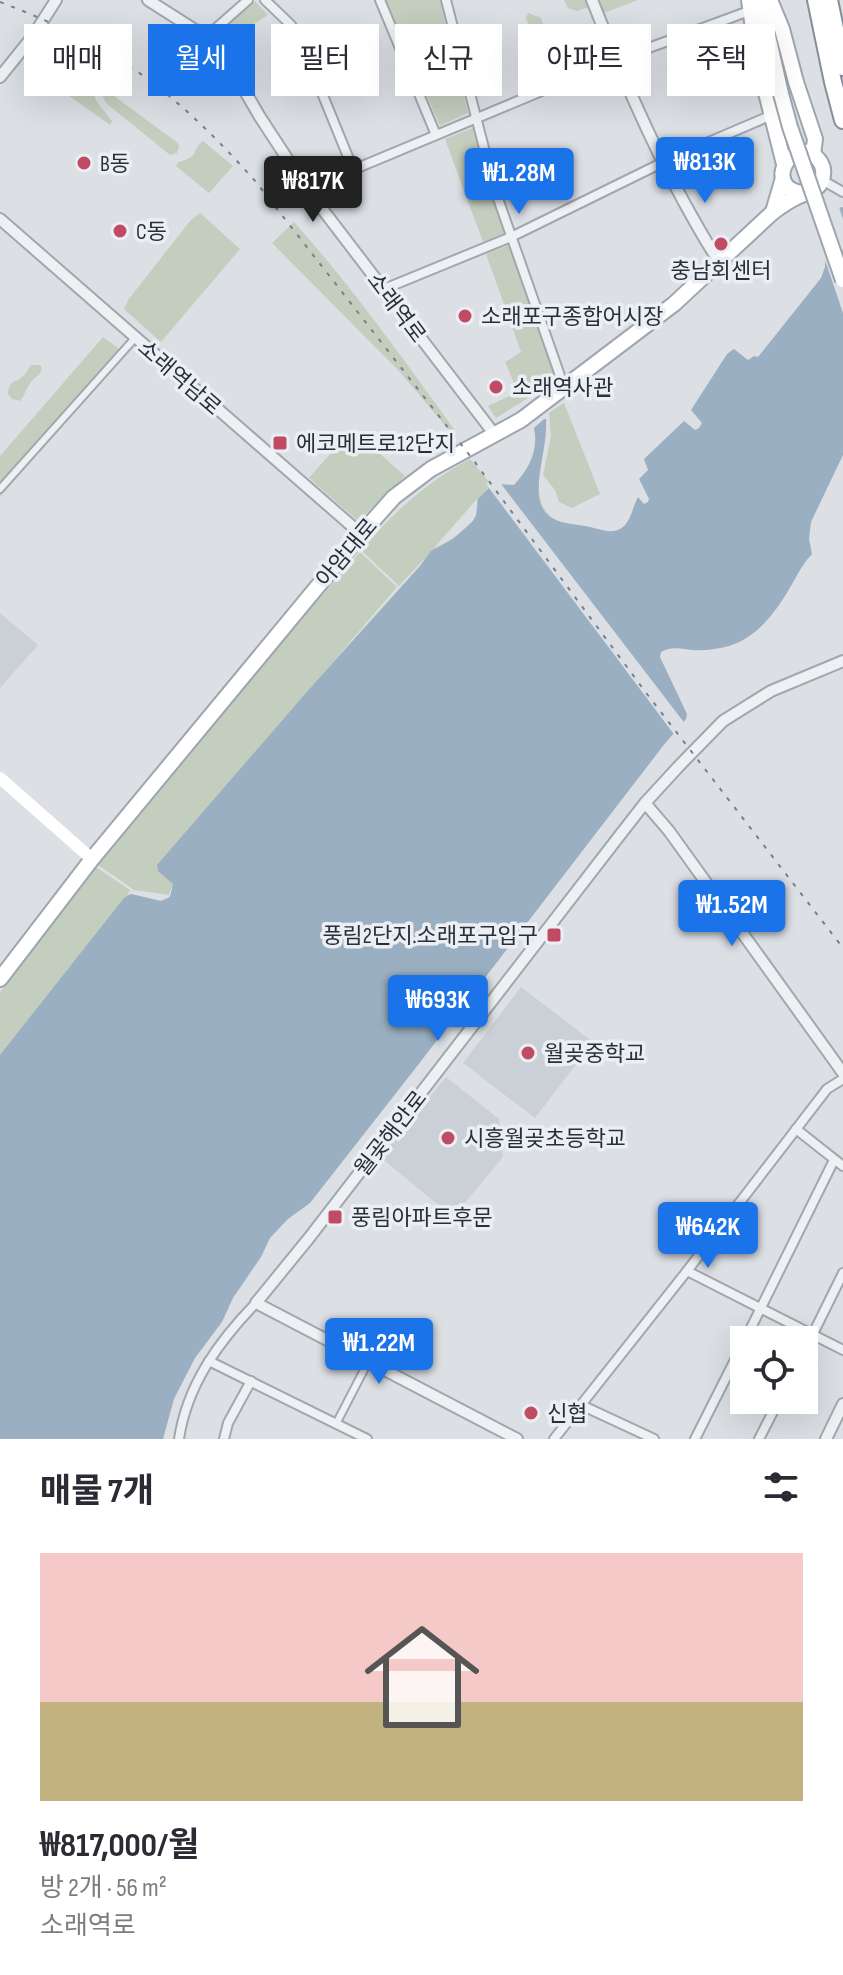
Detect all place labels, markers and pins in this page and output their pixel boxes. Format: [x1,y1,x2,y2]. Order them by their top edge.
pin: ₩813K [649,137,761,205]
pin: ₩1.28M [454,148,584,216]
place label: B동 [100,151,130,178]
marker: B동 [75,154,93,172]
pin: ₩817K [257,156,369,224]
place label: C동 [136,219,167,246]
marker: C동 [111,222,129,240]
marker: 충남회센터 [712,235,730,253]
place label: 충남회센터 [670,258,772,285]
place label: 소래포구종합어시장 [481,304,663,331]
marker: 소래포구종합어시장 [456,307,474,325]
place label: 소래역사관 [512,375,613,402]
marker: 소래역사관 [487,378,505,396]
place label: 에코메트로12단지 [296,431,455,458]
marker: 에코메트로12단지 [271,434,289,452]
pin: ₩1.52M [667,880,797,948]
place label: 풍림2단지.소래포구입구 [322,923,538,950]
marker: 풍림2단지.소래포구입구 [545,926,563,944]
pin: ₩693K [382,975,494,1043]
place label: 월곶중학교 [544,1041,645,1068]
marker: 월곶중학교 [519,1044,537,1062]
place label: 시흥월곶초등학교 [464,1126,626,1153]
marker: 시흥월곶초등학교 [439,1129,457,1147]
pin: ₩642K [652,1202,764,1270]
place label: 풍림아파트후문 [351,1205,493,1232]
marker: 풍림아파트후문 [326,1208,344,1226]
pin: ₩1.22M [314,1318,444,1386]
place label: 신협 [547,1401,587,1428]
marker: 신협 [522,1404,540,1422]

